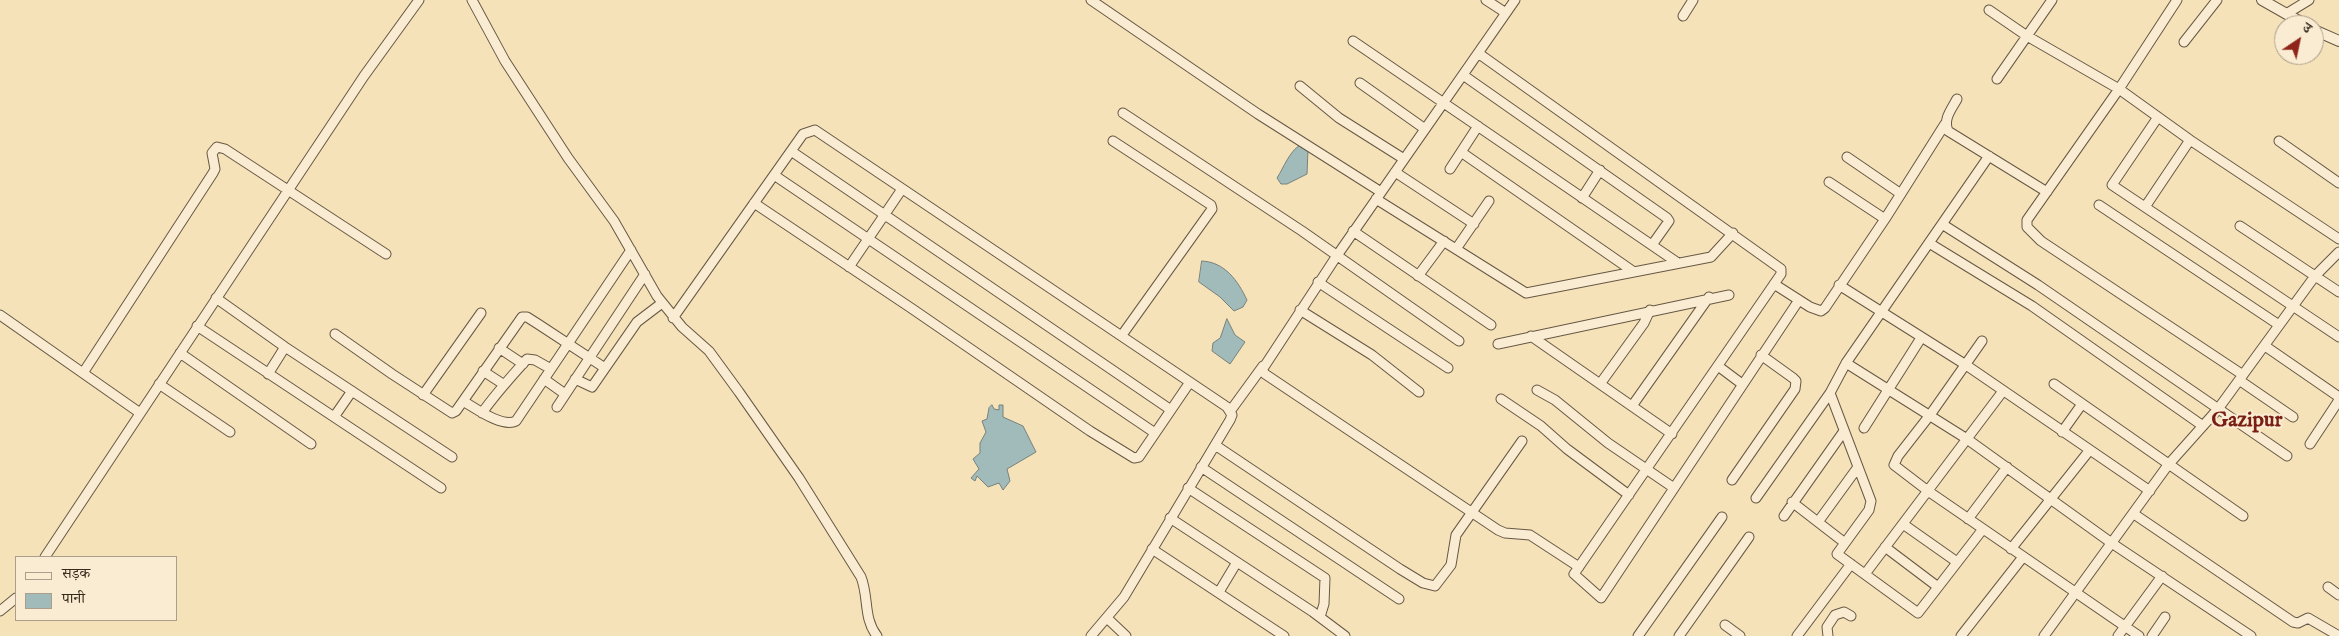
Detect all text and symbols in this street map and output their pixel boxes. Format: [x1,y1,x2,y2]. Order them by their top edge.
north arrow [2274,15,2324,65]
text: उ [2299,19,2315,38]
district label: Gazipur [2212,409,2282,435]
legend [15,556,178,621]
text: सड़क [62,564,90,583]
text: पानी [62,589,85,608]

